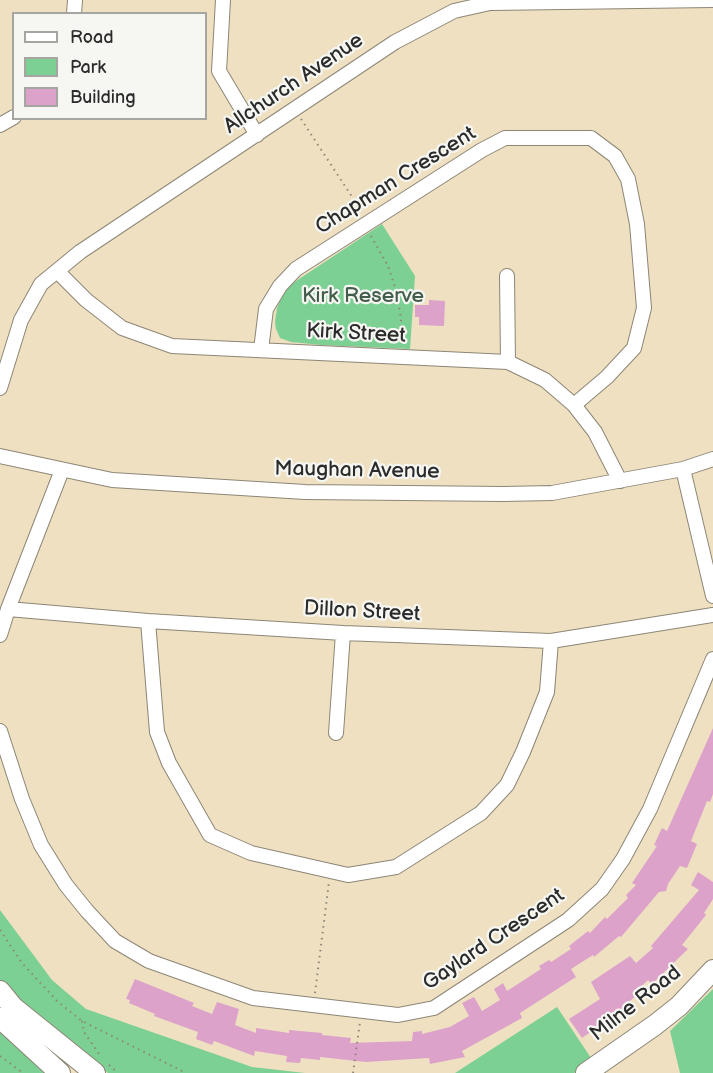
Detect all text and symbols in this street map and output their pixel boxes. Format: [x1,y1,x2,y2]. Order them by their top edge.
legend [12,12,207,120]
text: Road [70,27,114,48]
street label: Allchurch Avenue [220,28,368,140]
text: Park [70,57,106,78]
text: Building [70,87,136,108]
street label: Chapman Crescent [311,122,481,240]
park label: Kirk Reserve [302,284,424,310]
street label: Kirk Street [306,319,406,349]
street label: Maughan Avenue [274,457,440,485]
street label: Dillon Street [303,596,421,628]
street label: Gaylard Crescent [418,883,570,997]
street label: Milne Road [586,961,686,1047]

